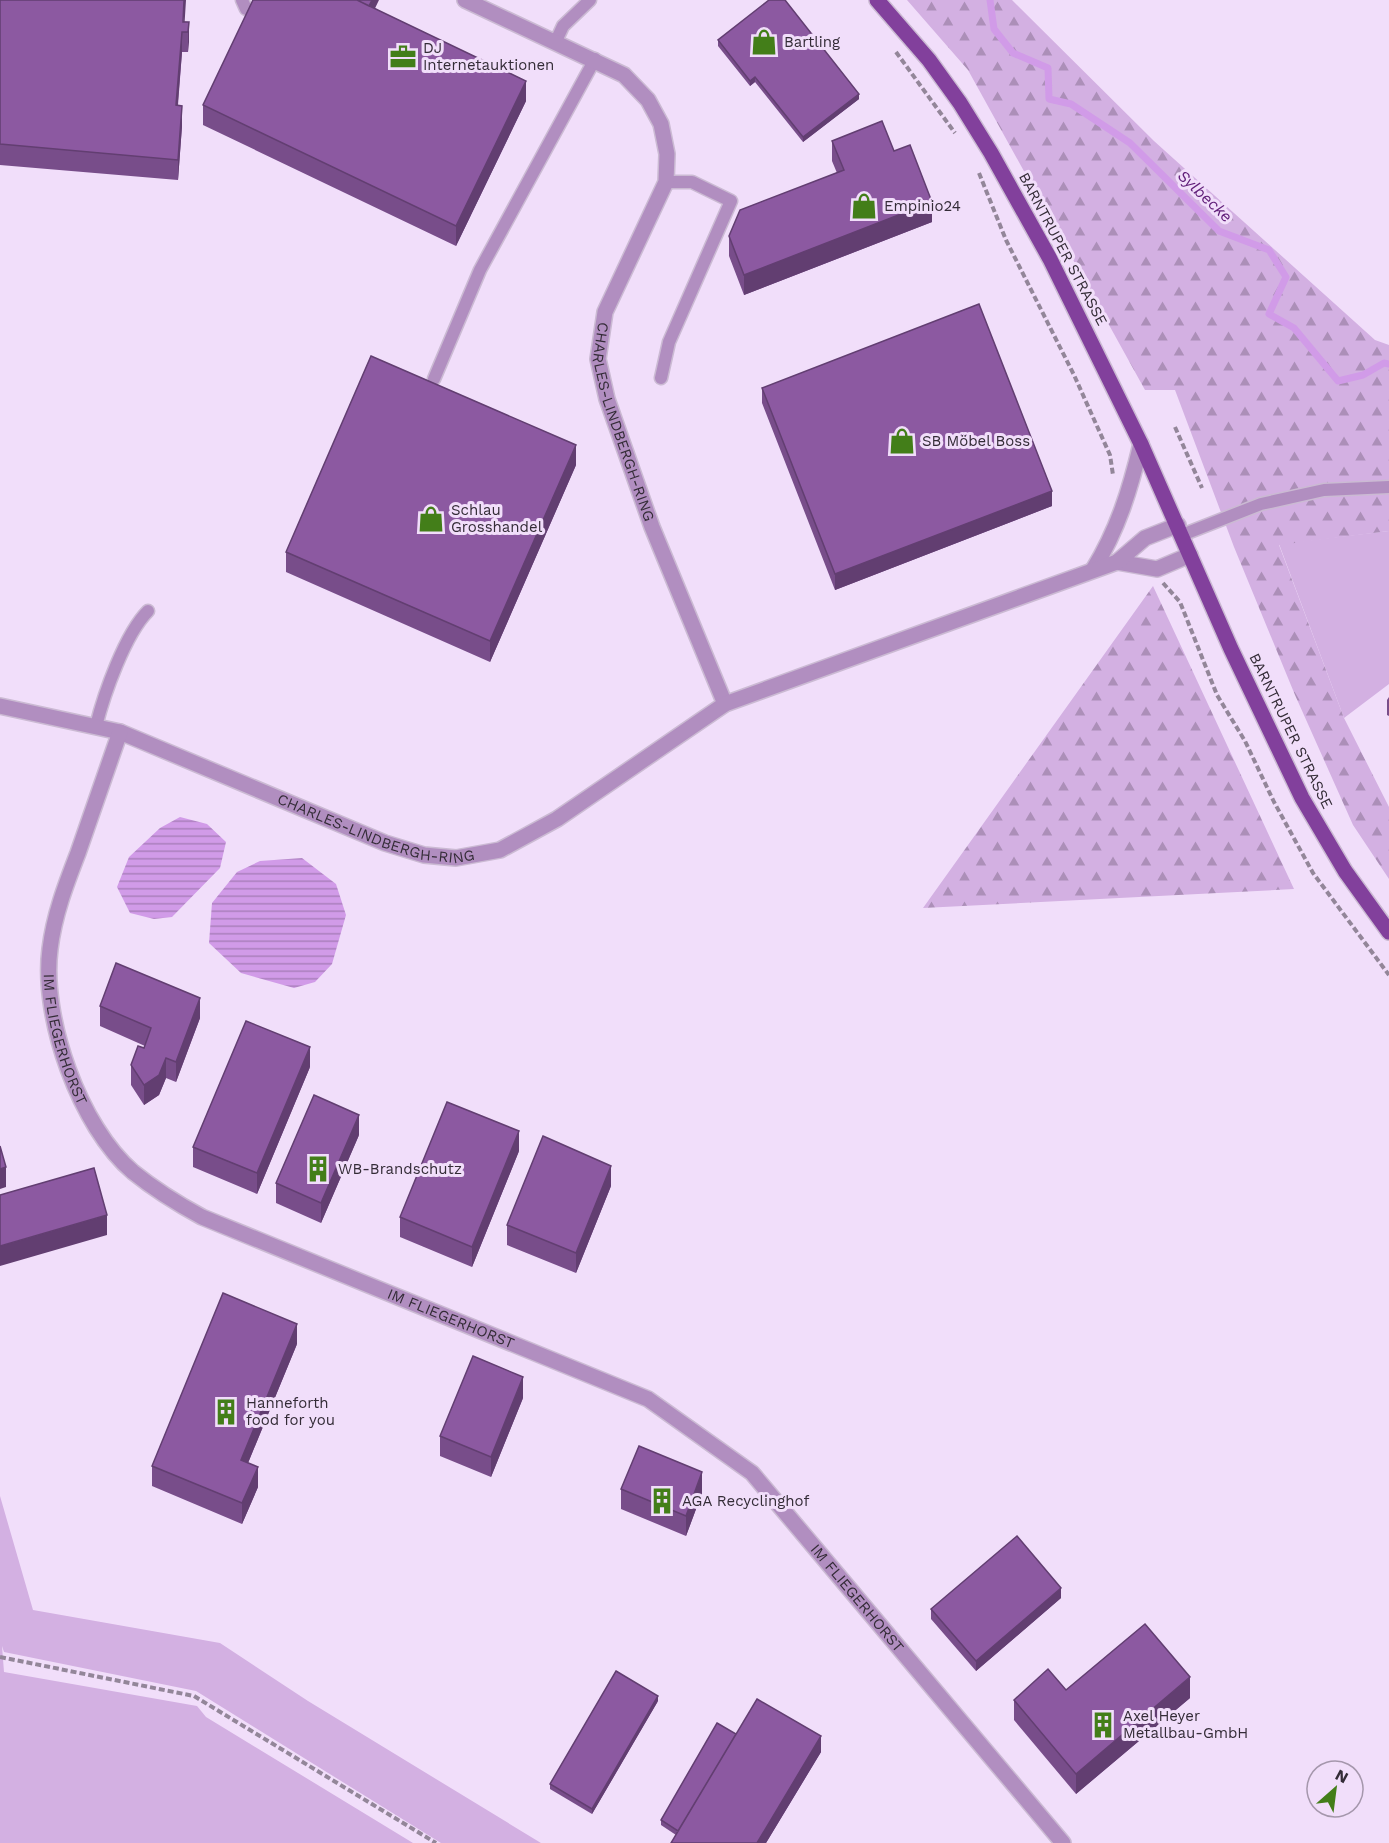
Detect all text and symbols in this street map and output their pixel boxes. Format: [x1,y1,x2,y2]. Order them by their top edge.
shop icon: Bartling [749,27,779,57]
place label: Bartling [784,33,840,51]
place label: DJ Internetauktionen [423,39,554,74]
office icon: DJ Internetauktionen [388,42,418,72]
water label: Sylbecke [1174,166,1236,226]
street label: BARNTRUPER STRASSE [1015,169,1111,329]
shop icon: Empinio24 [849,191,879,221]
place label: Empinio24 [884,197,961,215]
street label: CHARLES-LINDBERGH-RING [589,321,658,524]
shop icon: SB Möbel Boss [887,426,917,456]
place label: SB Möbel Boss [922,432,1030,450]
place label: Schlau Grosshandel [451,501,543,536]
shop icon: Schlau Grosshandel [416,504,446,534]
street label: BARNTRUPER STRASSE [1245,650,1337,812]
street label: CHARLES-LINDBERGH-RING [275,790,476,867]
street label: IM FLIEGERHORST [40,974,91,1108]
building icon: WB-Brandschutz [303,1154,333,1184]
place label: WB-Brandschutz [338,1160,462,1178]
street label: IM FLIEGERHORST [385,1285,517,1352]
place label: Hanneforth food for you [246,1394,335,1429]
building icon: Hanneforth food for you [211,1397,241,1427]
building icon: AGA Recyclinghof [647,1486,677,1516]
place label: AGA Recyclinghof [682,1492,809,1510]
street label: IM FLIEGERHORST [807,1541,908,1656]
place label: Axel Heyer Metallbau-GmbH [1123,1707,1248,1742]
building icon: Axel Heyer Metallbau-GmbH [1088,1710,1118,1740]
north arrow [1305,1759,1365,1819]
text: N [1332,1765,1352,1787]

